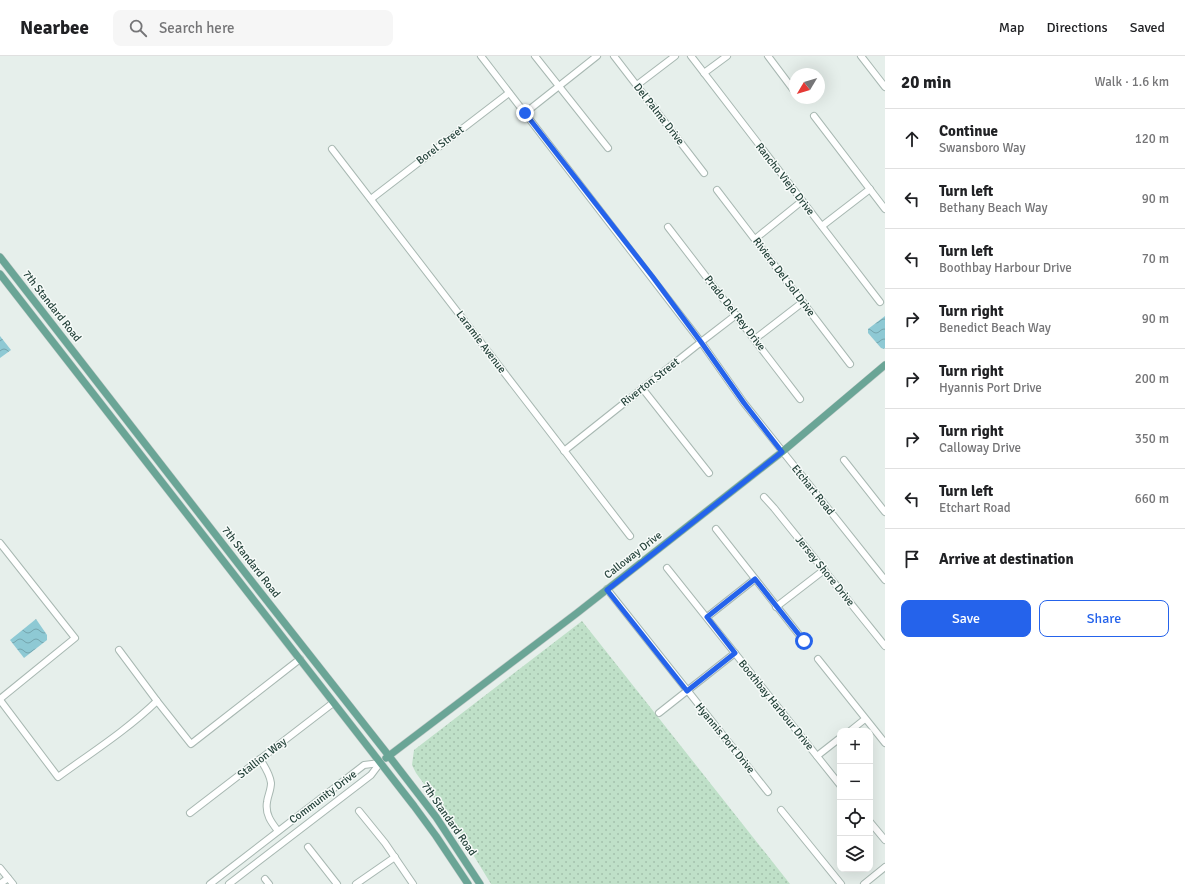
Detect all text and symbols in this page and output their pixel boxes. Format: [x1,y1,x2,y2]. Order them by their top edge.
search box [113,10,393,46]
text: Nearbee [20,16,89,40]
icon: search [127,17,149,39]
text: Search here [159,19,235,37]
text: Map [999,19,1025,36]
text: Directions [1047,19,1108,36]
text: Saved [1130,19,1165,36]
north arrow [789,68,825,104]
text: 20 min [901,72,951,93]
text: Walk · 1.6 km [1095,74,1169,90]
street label: Del Palma Drive [631,81,687,147]
route end [516,104,534,122]
text: Continue [939,122,998,140]
street label: Borel Street [414,123,466,167]
icon: ahead [901,128,923,150]
text: 120 m [1135,131,1169,147]
street label: Rancho Viejo Drive [753,140,817,218]
text: Swansboro Way [939,140,1026,156]
text: Turn left [939,182,993,200]
icon: left [901,188,923,210]
text: 90 m [1142,191,1169,207]
text: Bethany Beach Way [939,200,1047,216]
street label: Riviera Del Sol Drive [750,235,818,319]
text: Turn left [939,242,993,260]
icon: left [901,248,923,270]
text: 70 m [1142,251,1169,267]
text: Boothbay Harbour Drive [939,260,1072,276]
street label: 7th Standard Road [20,268,84,344]
street label: Prado Del Rey Drive [702,273,768,353]
text: Turn right [939,302,1004,320]
street label: Laramie Avenue [453,308,509,376]
icon: right [901,308,923,330]
text: 90 m [1142,311,1169,327]
text: Benedict Beach Way [939,320,1051,336]
street label: Riverton Street [618,355,682,409]
text: Turn right [939,362,1004,380]
icon: right [901,368,923,390]
text: 200 m [1135,371,1169,387]
text: Hyannis Port Drive [939,380,1042,396]
text: Turn right [939,422,1004,440]
icon: right [901,428,923,450]
text: 350 m [1135,431,1169,447]
text: Calloway Drive [939,440,1021,456]
street label: Etchart Road [789,462,837,518]
text: Turn left [939,482,993,500]
icon: left [901,488,923,510]
text: 660 m [1135,491,1169,507]
text: Etchart Road [939,500,1011,516]
street label: 7th Standard Road [219,524,283,600]
street label: Calloway Drive [602,529,664,581]
street label: Jersey Shore Drive [793,533,857,609]
icon: arrive [901,548,923,570]
text: Arrive at destination [939,550,1074,568]
button: Save [901,600,1031,637]
button: Share [1039,600,1169,637]
route start [795,632,813,650]
street label: Boothbay Harbour Drive [736,657,816,753]
street label: Hyannis Port Drive [693,700,757,776]
map controls [837,728,873,872]
button: + [837,728,873,764]
street label: Stallion Way [235,734,290,781]
button: − [837,764,873,800]
street label: Community Drive [287,767,359,827]
street label: 7th Standard Road [419,780,479,858]
button: locate [837,800,873,836]
button: layers [837,836,873,872]

